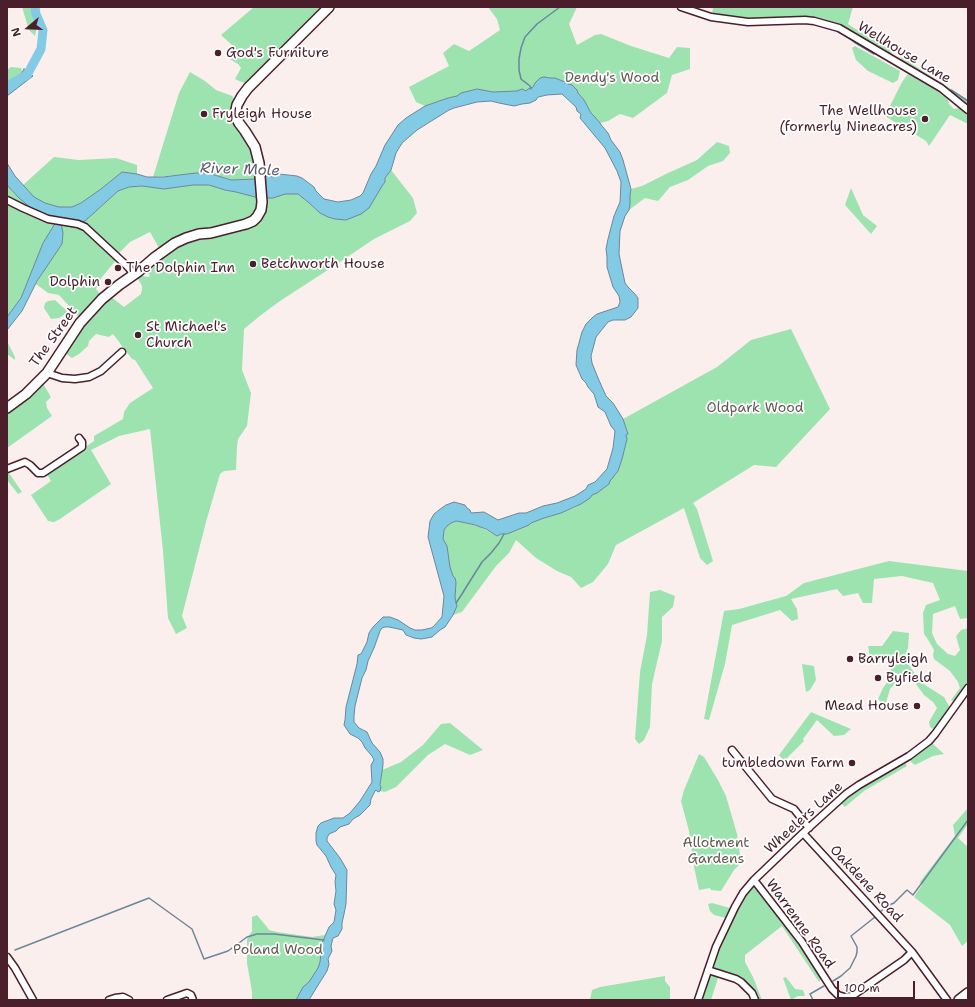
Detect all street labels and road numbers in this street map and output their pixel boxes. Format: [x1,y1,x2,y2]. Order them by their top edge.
street label: Wellhouse Lane [854,18,954,88]
street label: The Street [26,304,82,370]
street label: Wheelers Lane [761,778,847,858]
street label: Oakdene Road [826,842,906,926]
street label: Warrenne Road [762,876,838,972]

